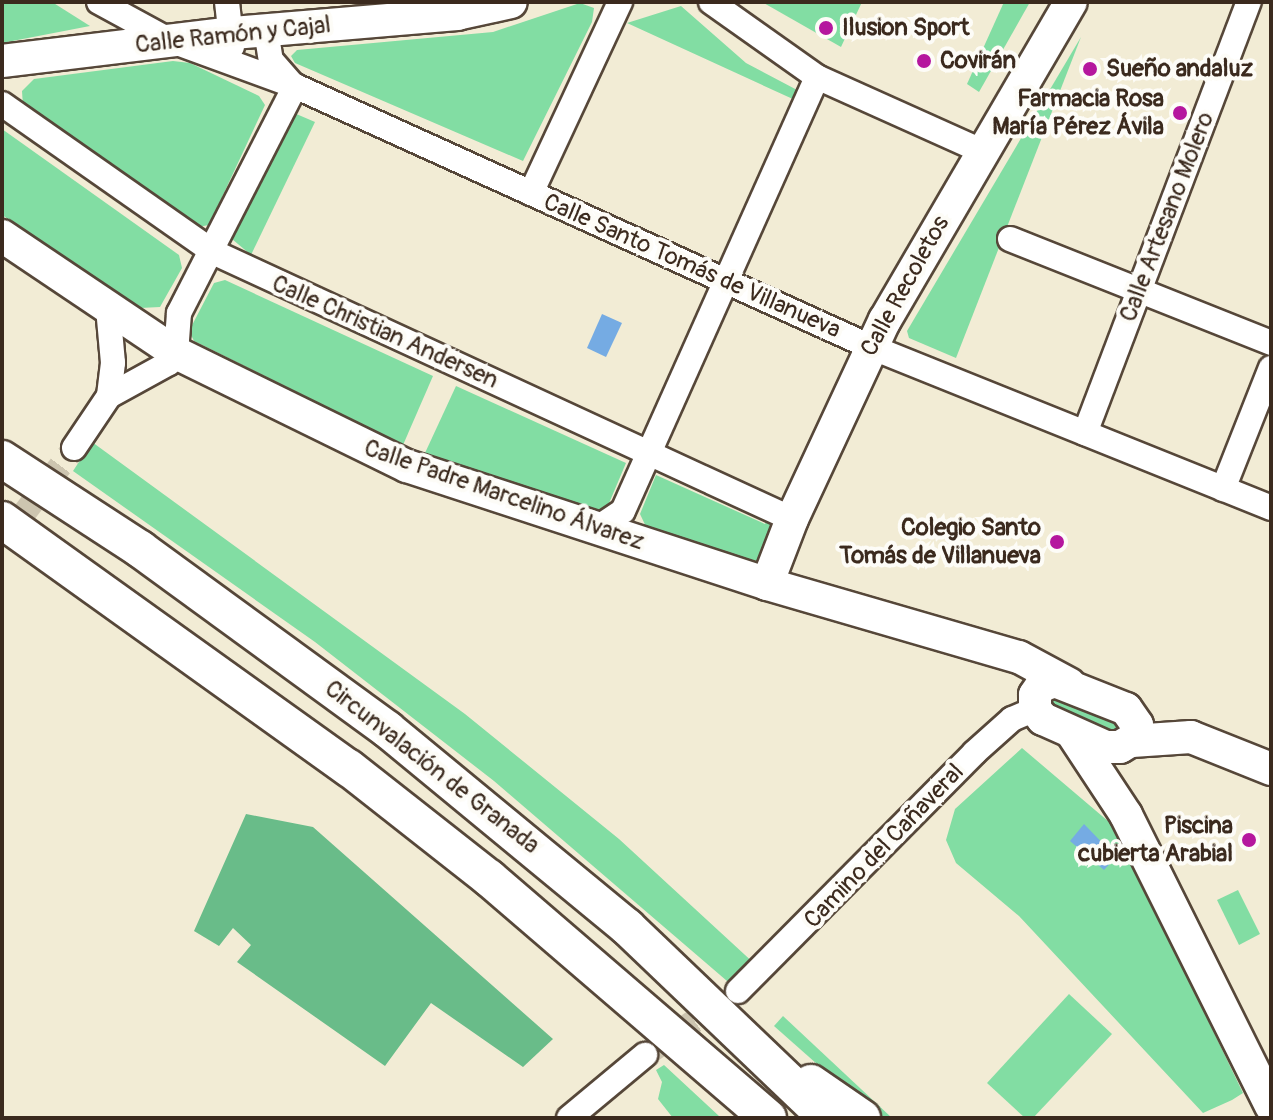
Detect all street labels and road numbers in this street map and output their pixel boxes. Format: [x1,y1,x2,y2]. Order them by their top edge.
street label: Calle Ramón y Cajal [134,10,332,60]
street label: Calle Artesano Molero [1114,108,1220,326]
street label: Calle Santo Tomás de Villanueva [539,187,845,345]
street label: Calle Recoletos [855,211,955,361]
street label: Calle Christian Andersen [267,269,503,395]
street label: Calle Padre Marcelino Álvarez [360,434,648,556]
street label: Circunvalación de Granada [319,674,545,860]
street label: Camino del Cañaveral [798,758,970,934]

